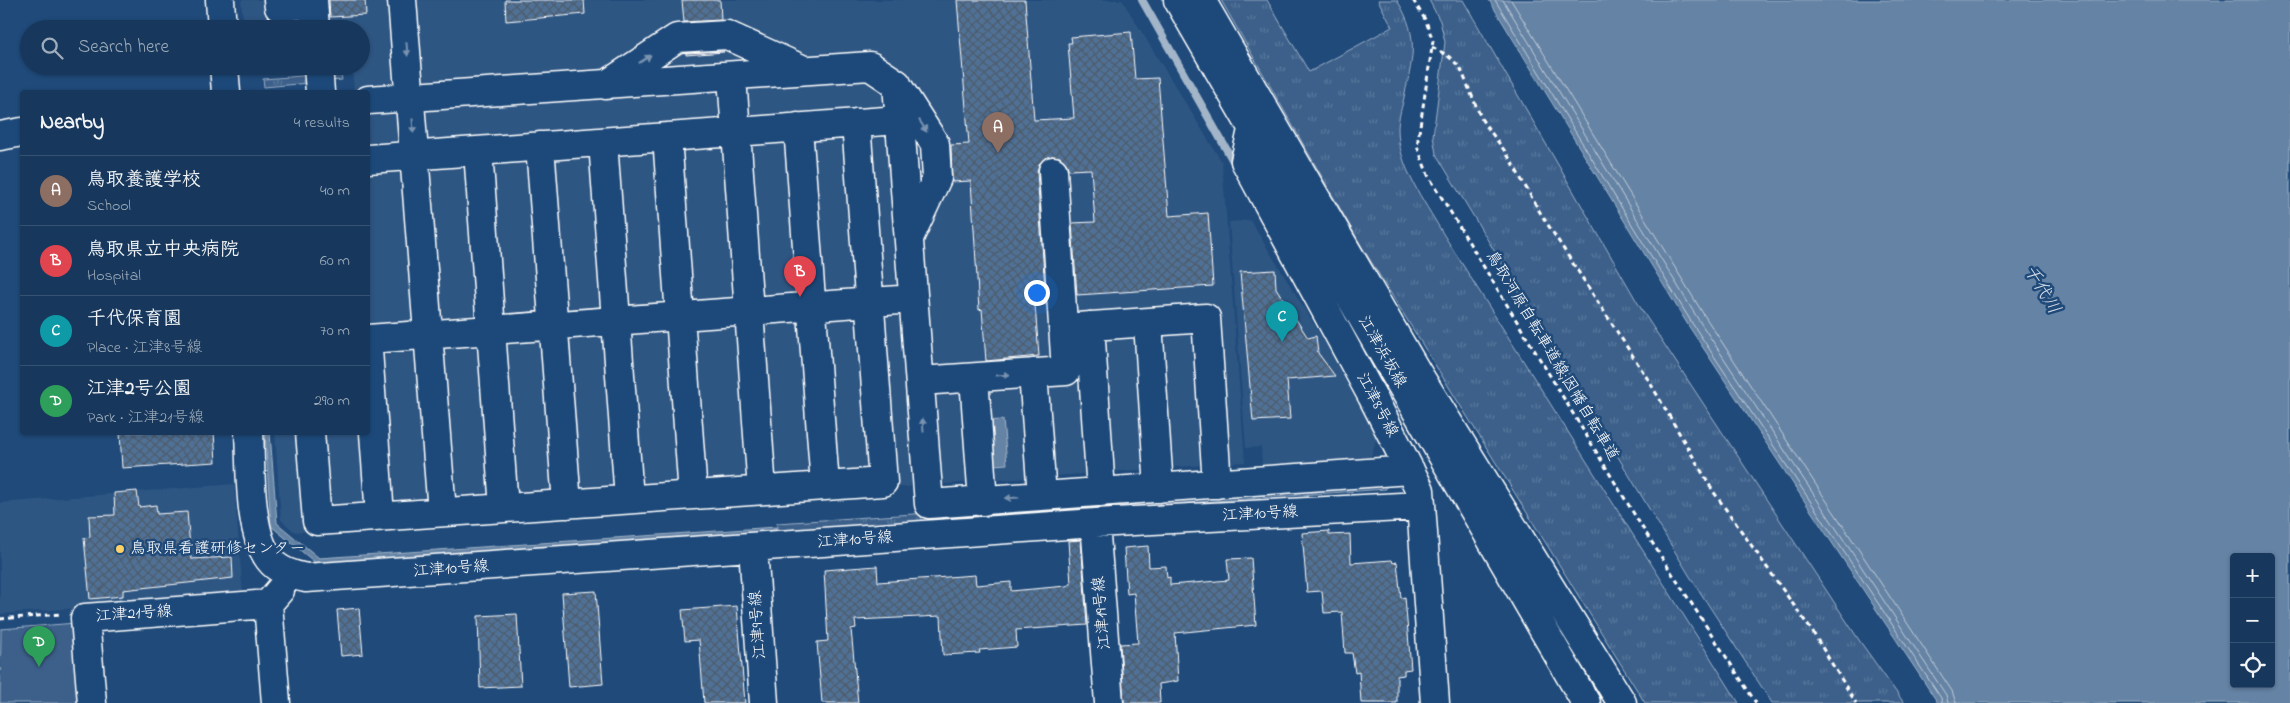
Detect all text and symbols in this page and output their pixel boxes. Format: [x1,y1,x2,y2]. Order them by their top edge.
search box [20,20,370,75]
icon: search [38,34,66,62]
text: Search here [78,34,169,61]
one-way arrow [403,41,411,57]
one-way arrow [639,54,652,64]
text: Nearby [40,108,104,138]
text: 4 results [294,111,350,135]
pin: A [982,112,1014,153]
one-way arrow [410,119,418,135]
one-way arrow [918,119,928,132]
text: 鳥取養護学校 [87,167,201,194]
text: A [51,179,61,203]
text: 40 m [320,179,350,203]
text: School [87,194,131,218]
text: 鳥取県立中央病院 [87,237,239,264]
street label: 鳥取河原自転車道線;因幡自転車道 [1479,246,1625,466]
text: B [51,249,61,273]
text: 60 m [320,249,350,273]
pin: B [784,256,816,297]
water label: 千代川 [2016,260,2066,320]
text: Hospital [87,264,141,288]
your location [1024,280,1050,306]
pin: C [1266,301,1298,342]
text: 千代保育園 [87,306,182,333]
street label: 江津浜坂線 [1352,311,1412,393]
text: C [52,319,60,343]
text: 70 m [320,319,350,343]
text: Place · 江津8号線 [87,336,202,360]
street label: 江津8号線 [1350,368,1404,442]
one-way arrow [995,371,1011,379]
text: 江津2号公園 [87,376,191,403]
text: D [50,389,62,413]
text: 290 m [314,389,350,413]
text: Park · 江津21号線 [87,406,204,430]
one-way arrow [919,417,927,433]
one-way arrow [1004,495,1020,503]
street label: 江津10号線 [1221,500,1299,528]
street label: 江津10号線 [816,525,894,555]
place label: 鳥取県看護研修センター [130,537,305,561]
marker: 鳥取県看護研修センター [114,543,126,555]
map controls [2230,553,2275,688]
button: + [2230,553,2275,598]
street label: 江津10号線 [412,554,490,584]
street label: 江津19号線 [1087,575,1117,651]
street label: 江津9号線 [744,590,772,660]
button: − [2230,598,2275,643]
street label: 江津21号線 [95,599,173,629]
pin: D [23,626,55,667]
button: locate [2230,643,2275,688]

